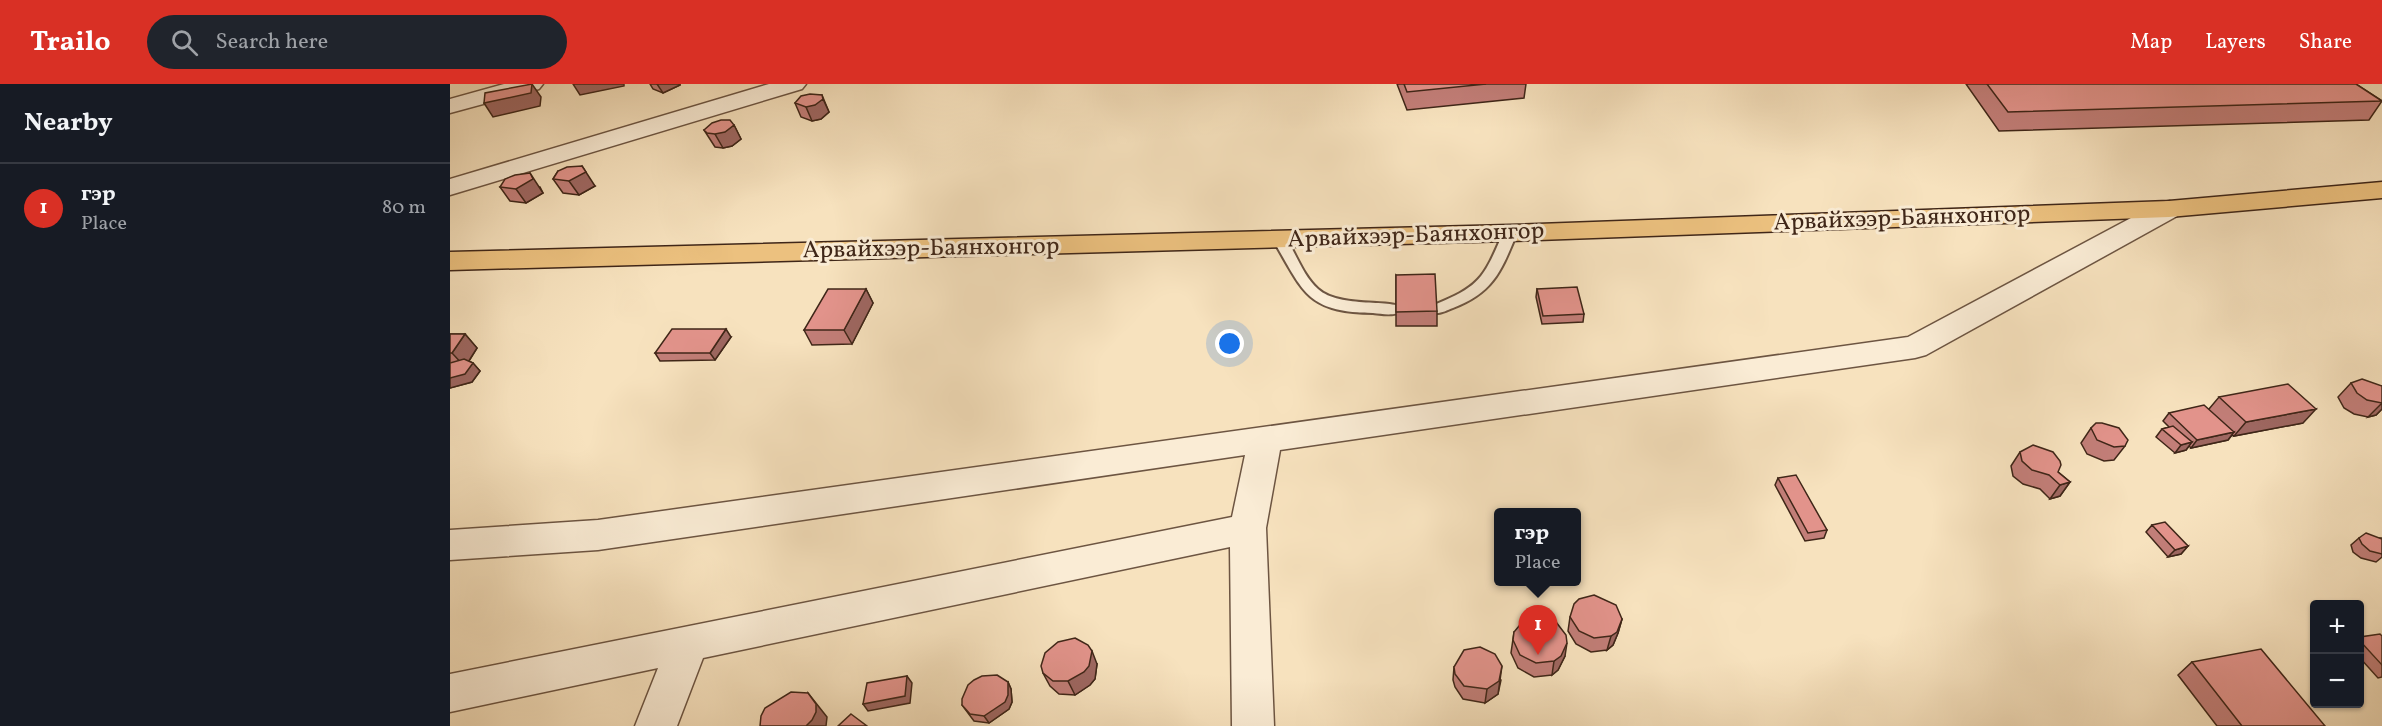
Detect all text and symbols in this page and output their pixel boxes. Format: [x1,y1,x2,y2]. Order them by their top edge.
search box [147,15,567,69]
text: Trailo [30,23,111,62]
icon: search [168,26,201,59]
text: Search here [216,27,328,58]
text: Map [2130,28,2172,57]
text: Layers [2205,28,2266,57]
text: Share [2299,28,2352,57]
text: Nearby [24,105,113,141]
text: гэр [81,179,116,210]
text: 1 [39,194,48,222]
text: 80 m [382,194,426,222]
street label: Арвайхээр-Баянхонгор [1773,198,2031,240]
text: Place [81,210,127,238]
street label: Арвайхээр-Баянхонгор [1287,215,1545,257]
street label: Арвайхээр-Баянхонгор [802,230,1060,268]
your location [1215,329,1244,358]
popup [1494,508,1581,586]
text: гэр [1515,518,1549,549]
text: Place [1515,549,1560,577]
map controls [2310,600,2364,708]
button: + [2310,600,2364,654]
pin: 1 [1518,606,1558,655]
button: − [2310,654,2364,708]

